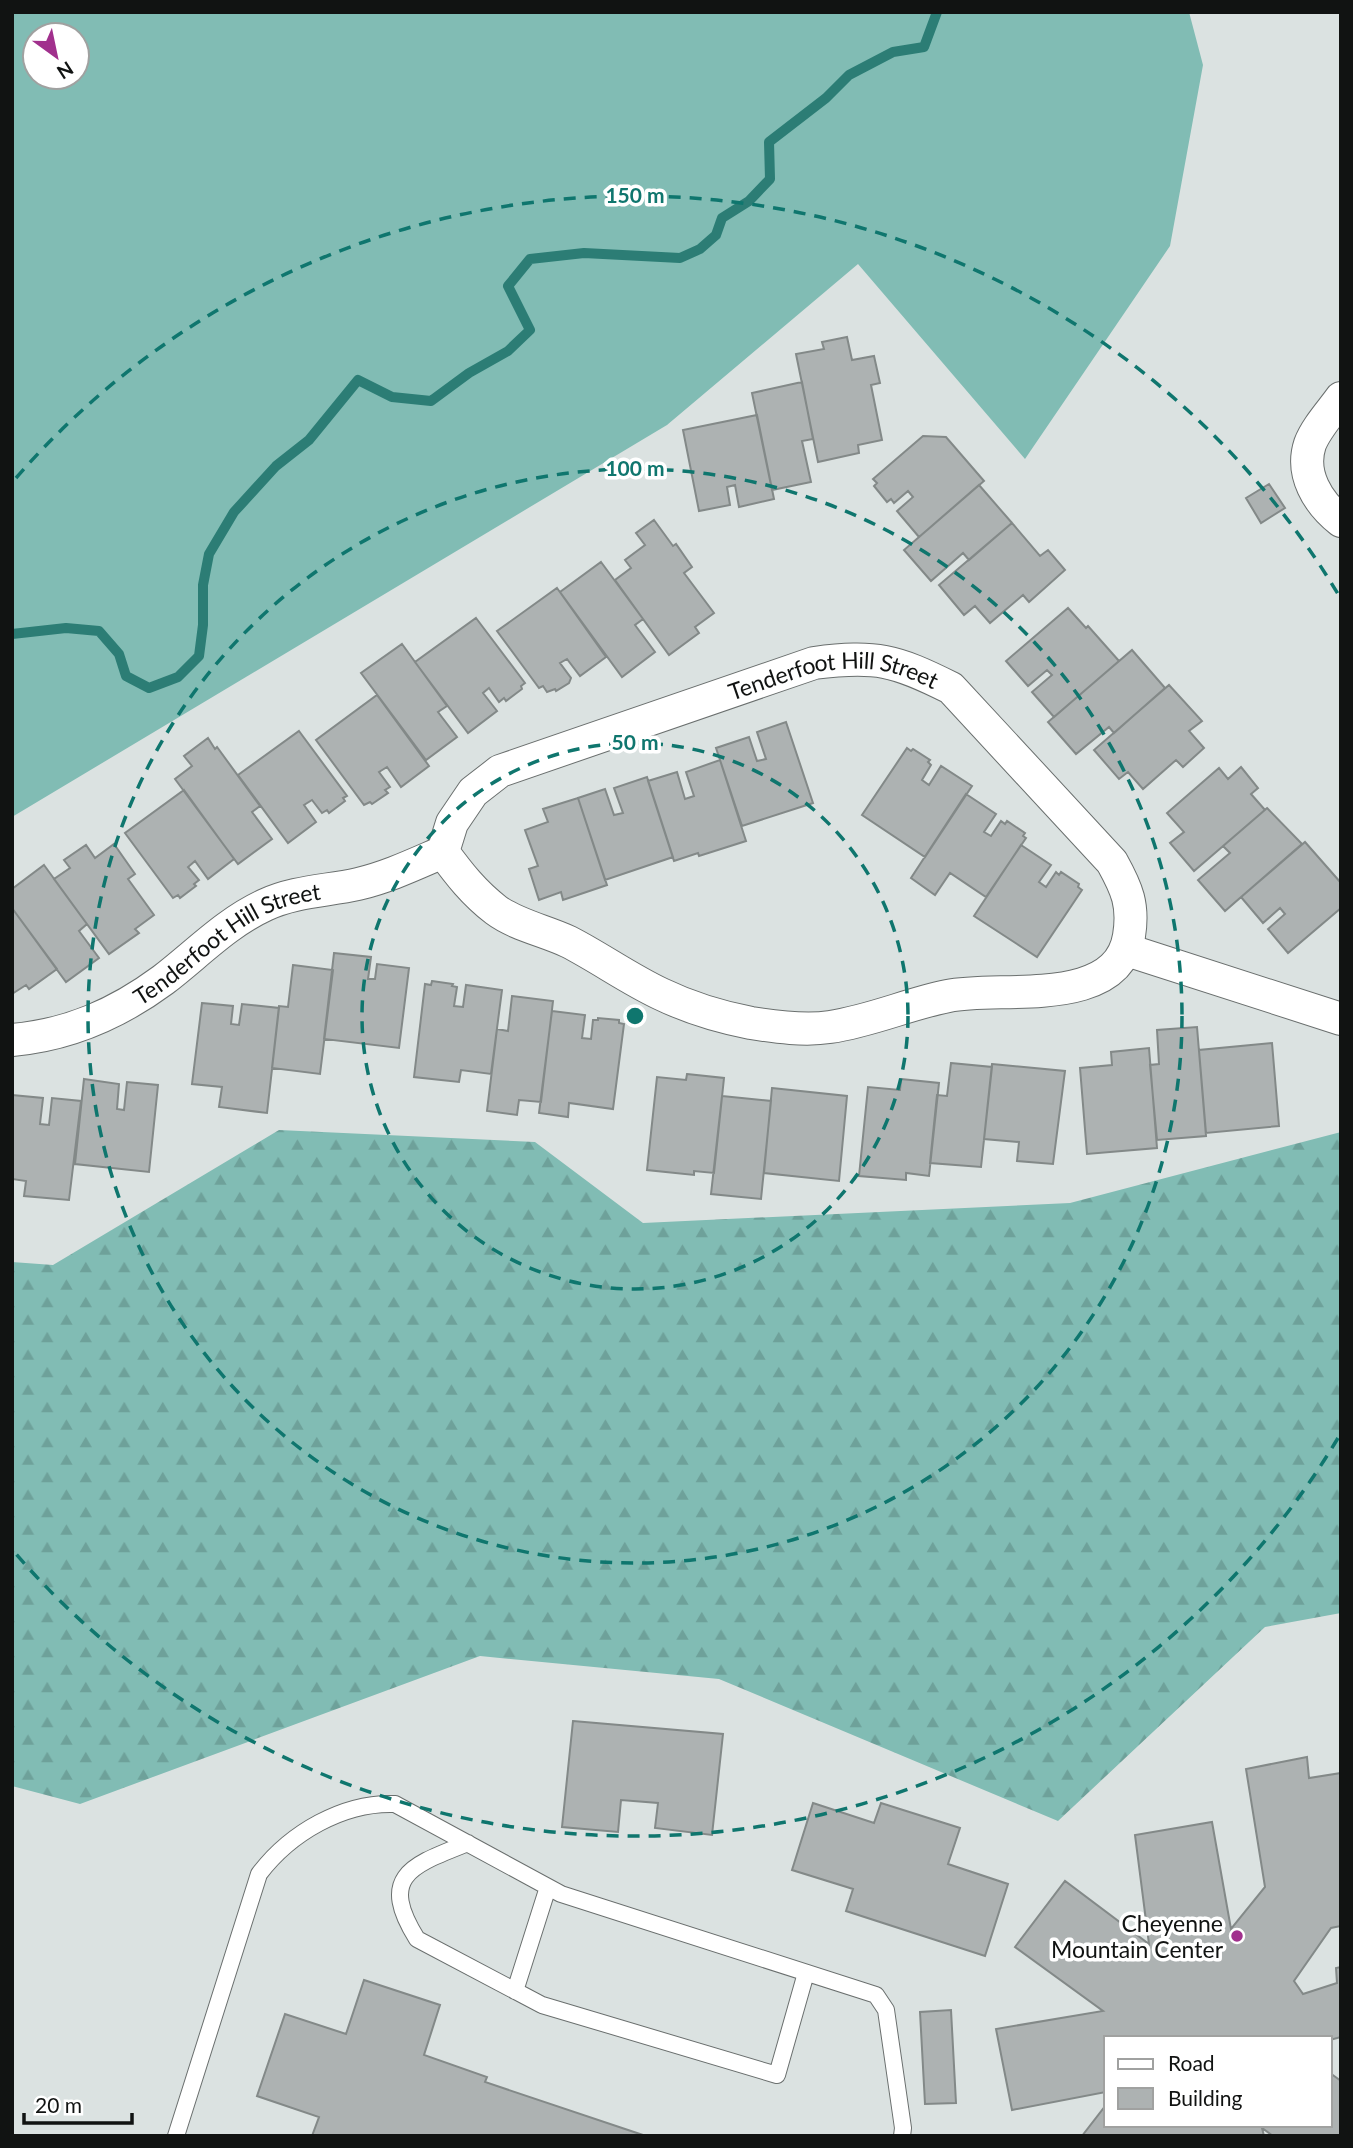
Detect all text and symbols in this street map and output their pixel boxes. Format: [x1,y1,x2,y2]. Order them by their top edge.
north arrow [21,21,91,91]
text: N [53,57,78,84]
text: 150 m [605,182,665,207]
text: 100 m [605,455,665,480]
street label: Tenderfoot Hill Street [724,645,944,705]
text: 50 m [611,729,659,754]
street label: Tenderfoot Hill Street [128,877,323,1010]
centre of rings [623,1004,647,1028]
place label: Cheyenne Mountain Center [1051,1909,1224,1963]
marker: Cheyenne Mountain Center [1229,1928,1245,1944]
legend [1104,2036,1332,2127]
text: Road [1168,2050,1215,2075]
scale bar [24,2082,133,2126]
text: Building [1168,2085,1243,2110]
text: 20 m [35,2092,82,2117]

